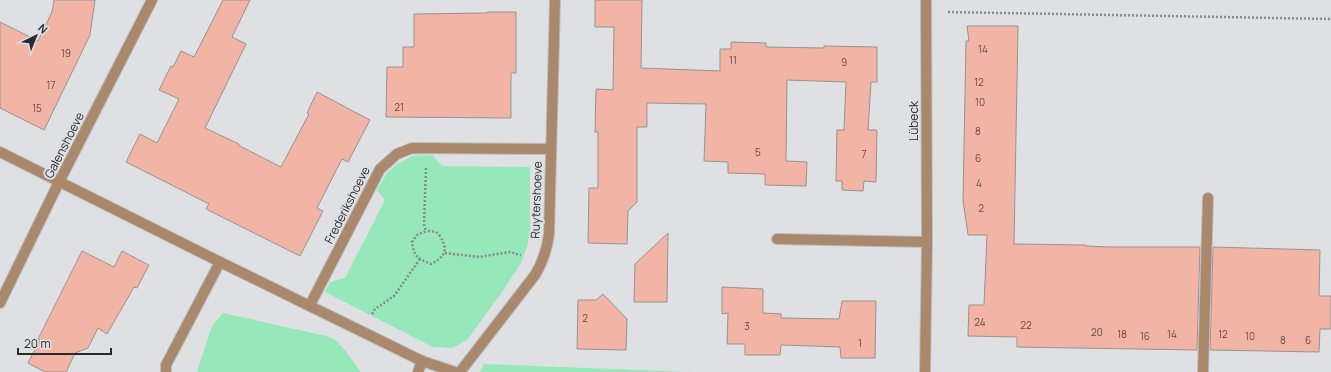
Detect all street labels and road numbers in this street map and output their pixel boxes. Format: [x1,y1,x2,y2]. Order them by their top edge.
street label: Lübeck [905,100,922,141]
street label: Galenshoeve [40,109,88,181]
street label: Ruytershoeve [526,161,546,239]
street label: Frederikshoeve [320,163,374,247]

